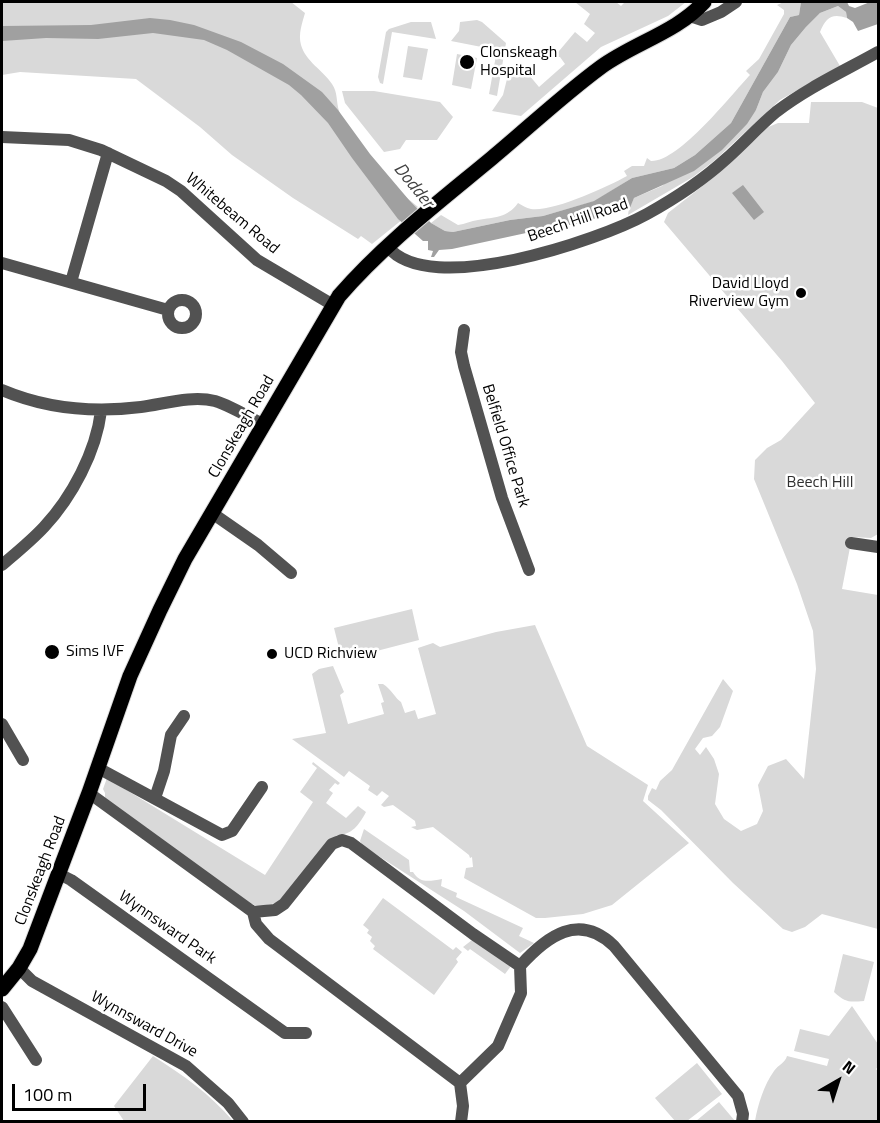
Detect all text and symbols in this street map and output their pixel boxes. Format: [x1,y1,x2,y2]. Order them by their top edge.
place label: Clonskeagh Hospital [480,43,557,81]
marker: Clonskeagh Hospital [458,53,476,71]
water label: Dodder [388,159,438,213]
street label: Whitebeam Road [181,169,283,259]
street label: Beech Hill Road [525,195,631,247]
place label: David Lloyd Riverview Gym [689,274,789,312]
marker: David Lloyd Riverview Gym [794,286,808,300]
street label: Clonskeagh Road [205,372,279,482]
street label: Belfield Office Park [477,382,533,510]
park label: Beech Hill [787,473,853,493]
place label: Sims IVF [66,642,124,662]
marker: Sims IVF [43,643,61,661]
place label: UCD Richview [284,644,377,664]
marker: UCD Richview [265,647,279,661]
street label: Clonskeagh Road [11,814,71,928]
street label: Wynnsward Park [115,887,219,969]
street label: Wynnsward Drive [87,988,201,1062]
north arrow [808,1051,868,1111]
text: N [837,1054,861,1080]
scale bar [15,1072,148,1110]
text: 100 m [23,1081,72,1108]

